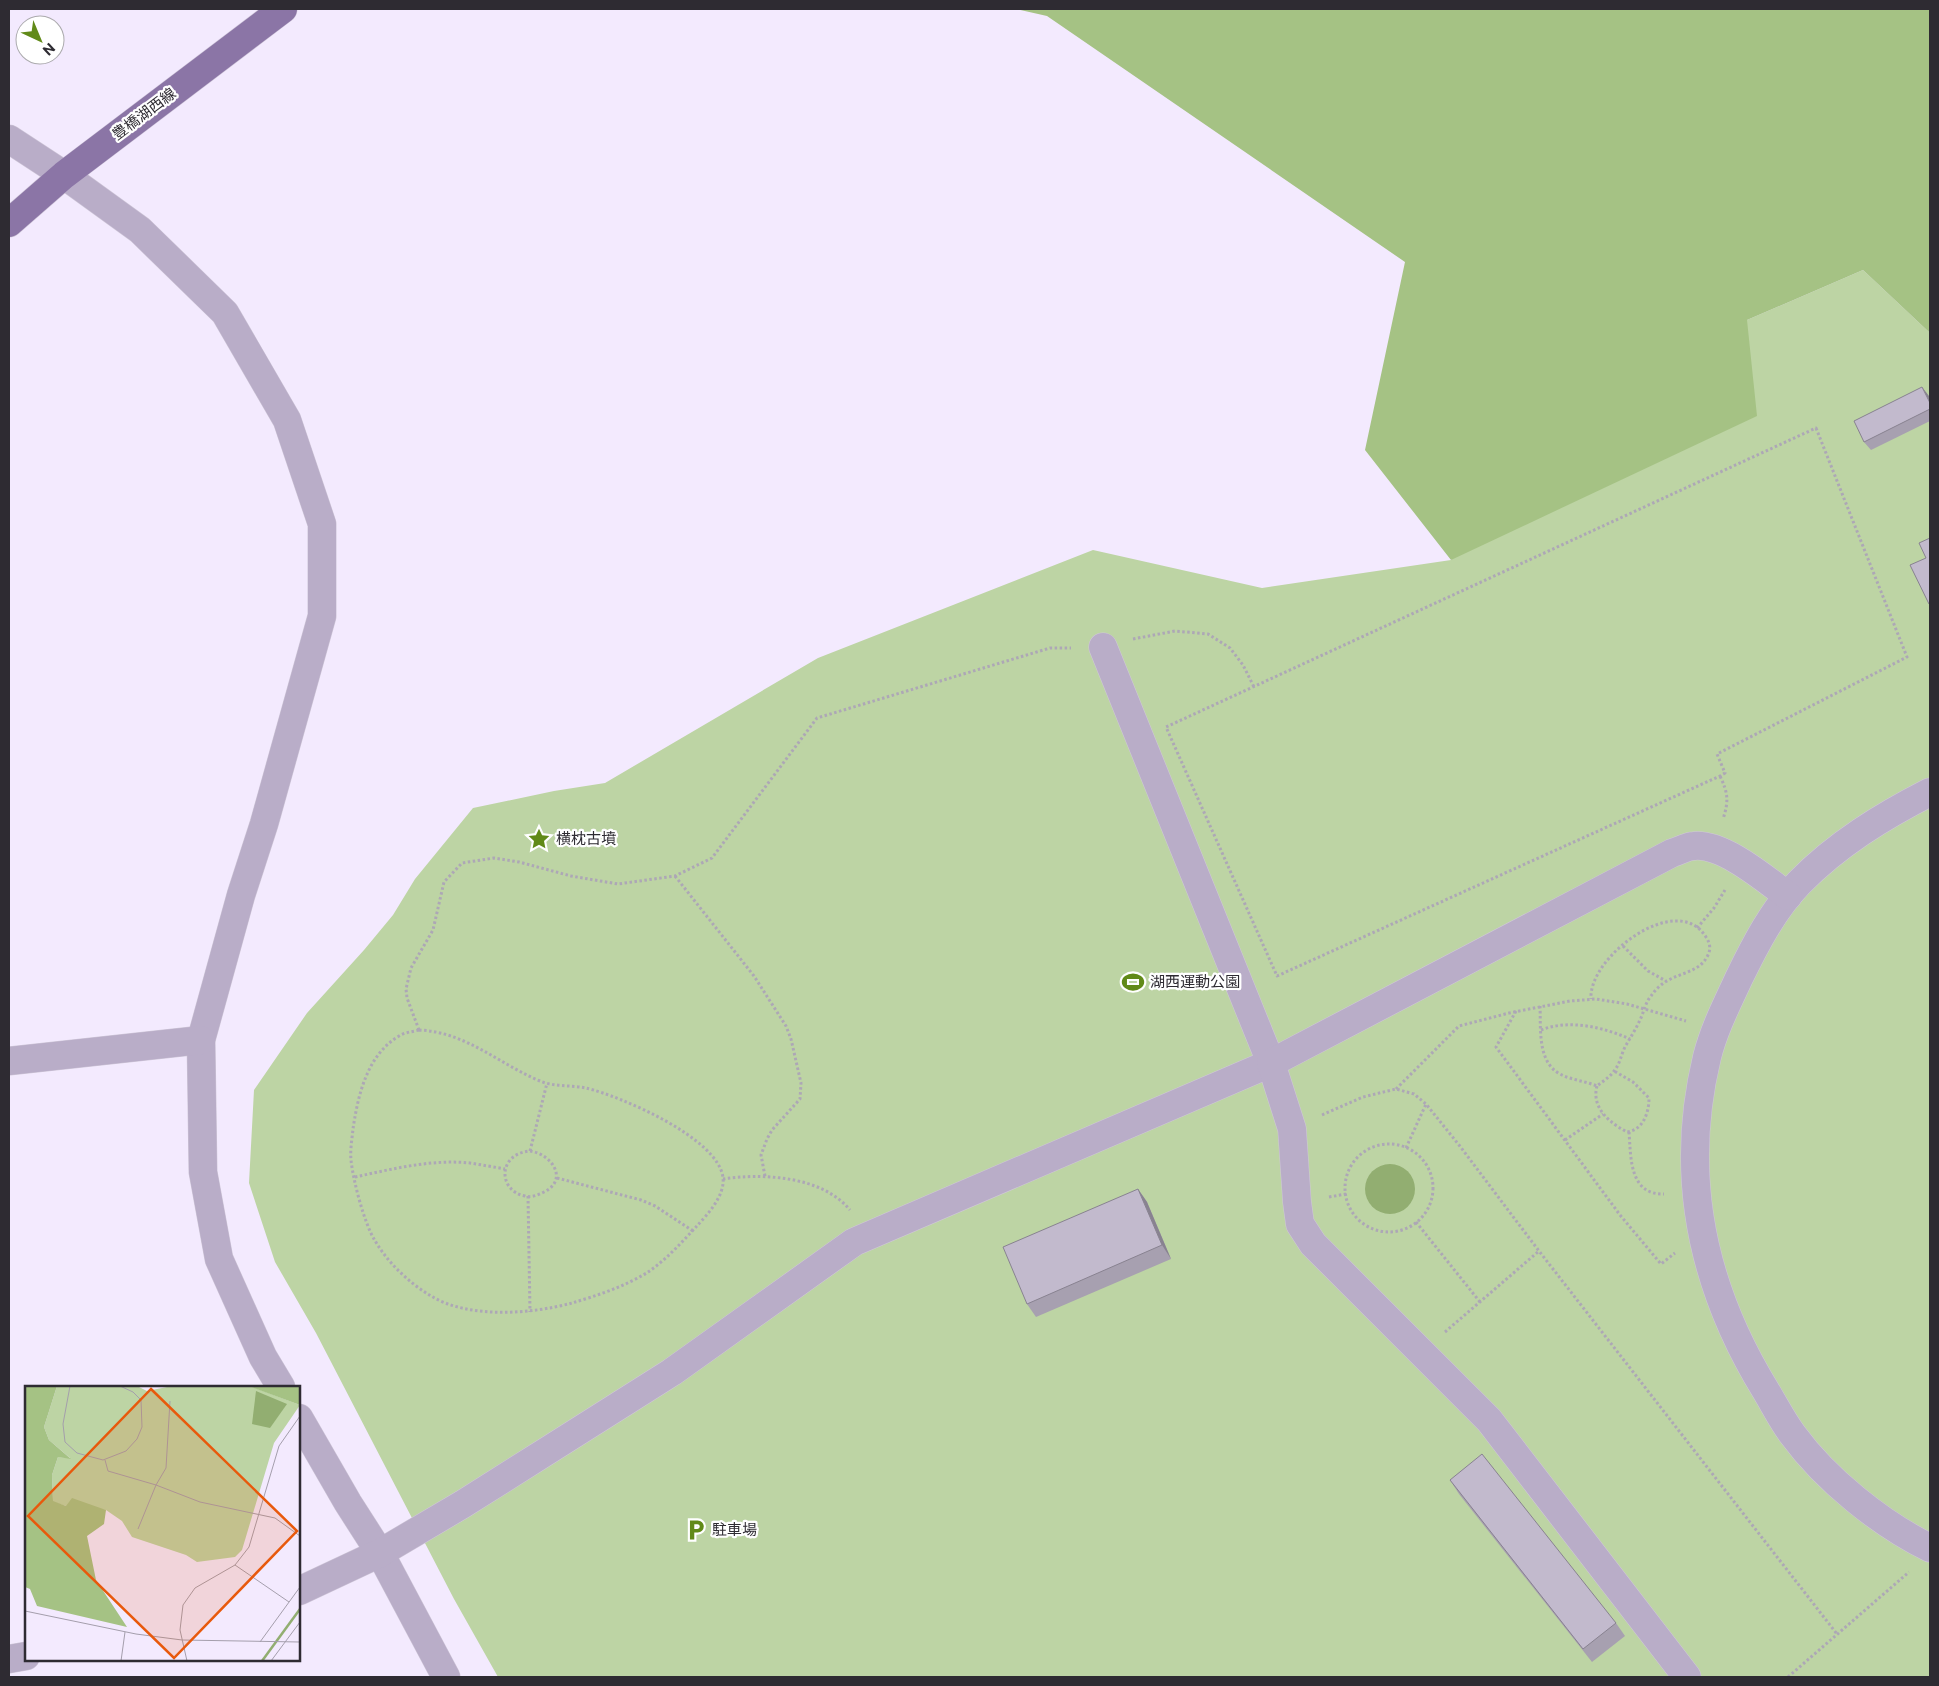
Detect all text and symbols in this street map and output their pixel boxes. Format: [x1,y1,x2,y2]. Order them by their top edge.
north arrow [15,15,65,65]
text: N [40,40,59,59]
street label: 豊橋湖西線 [108,83,179,143]
place icon: 横枕古墳 [526,826,552,852]
place label: 横枕古墳 [556,829,616,847]
sports icon: 湖西運動公園 [1120,969,1146,995]
place label: 湖西運動公園 [1150,972,1240,990]
inset map [25,1386,300,1661]
parking icon: 駐車場 [683,1517,709,1543]
place label: 駐車場 [712,1520,757,1538]

